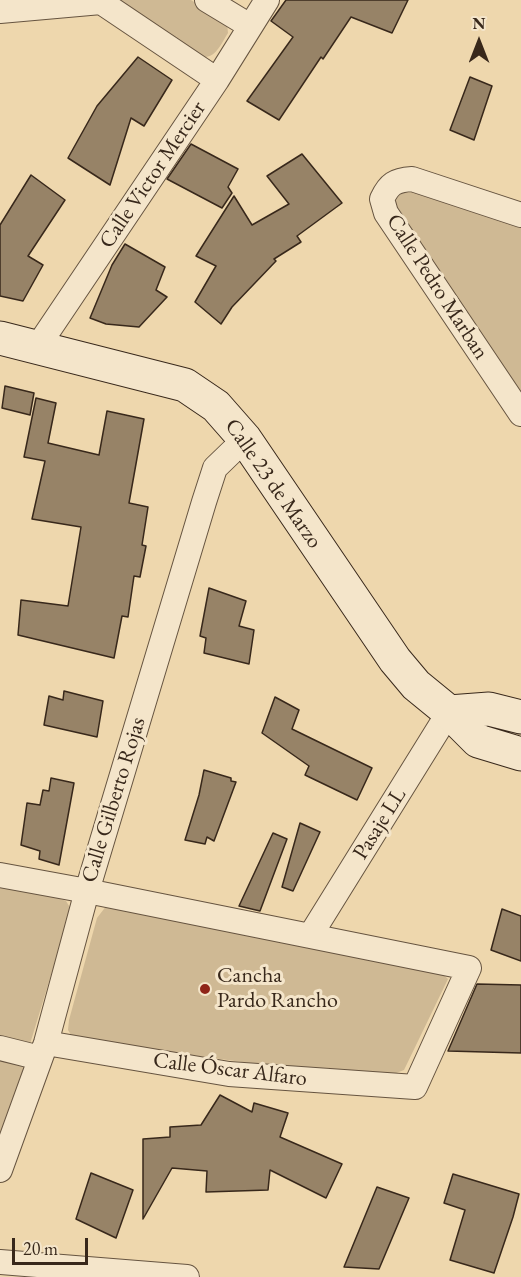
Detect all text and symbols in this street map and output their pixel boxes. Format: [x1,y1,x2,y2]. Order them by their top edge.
north arrow [449,12,509,72]
text: N [473,13,485,34]
street label: Calle Victor Mercier [94,96,212,254]
street label: Calle Pedro Marban [380,209,494,365]
street label: Calle 23 de Marzo [219,414,327,554]
street label: Calle Gilberto Rojas [76,714,152,886]
street label: Pasaje LL [348,783,412,865]
place label: Cancha Pardo Rancho [217,963,338,1014]
marker: Cancha Pardo Rancho [198,982,212,996]
street label: Calle Óscar Alfaro [151,1047,309,1093]
scale bar [15,1226,92,1264]
text: 20 m [23,1237,58,1260]

